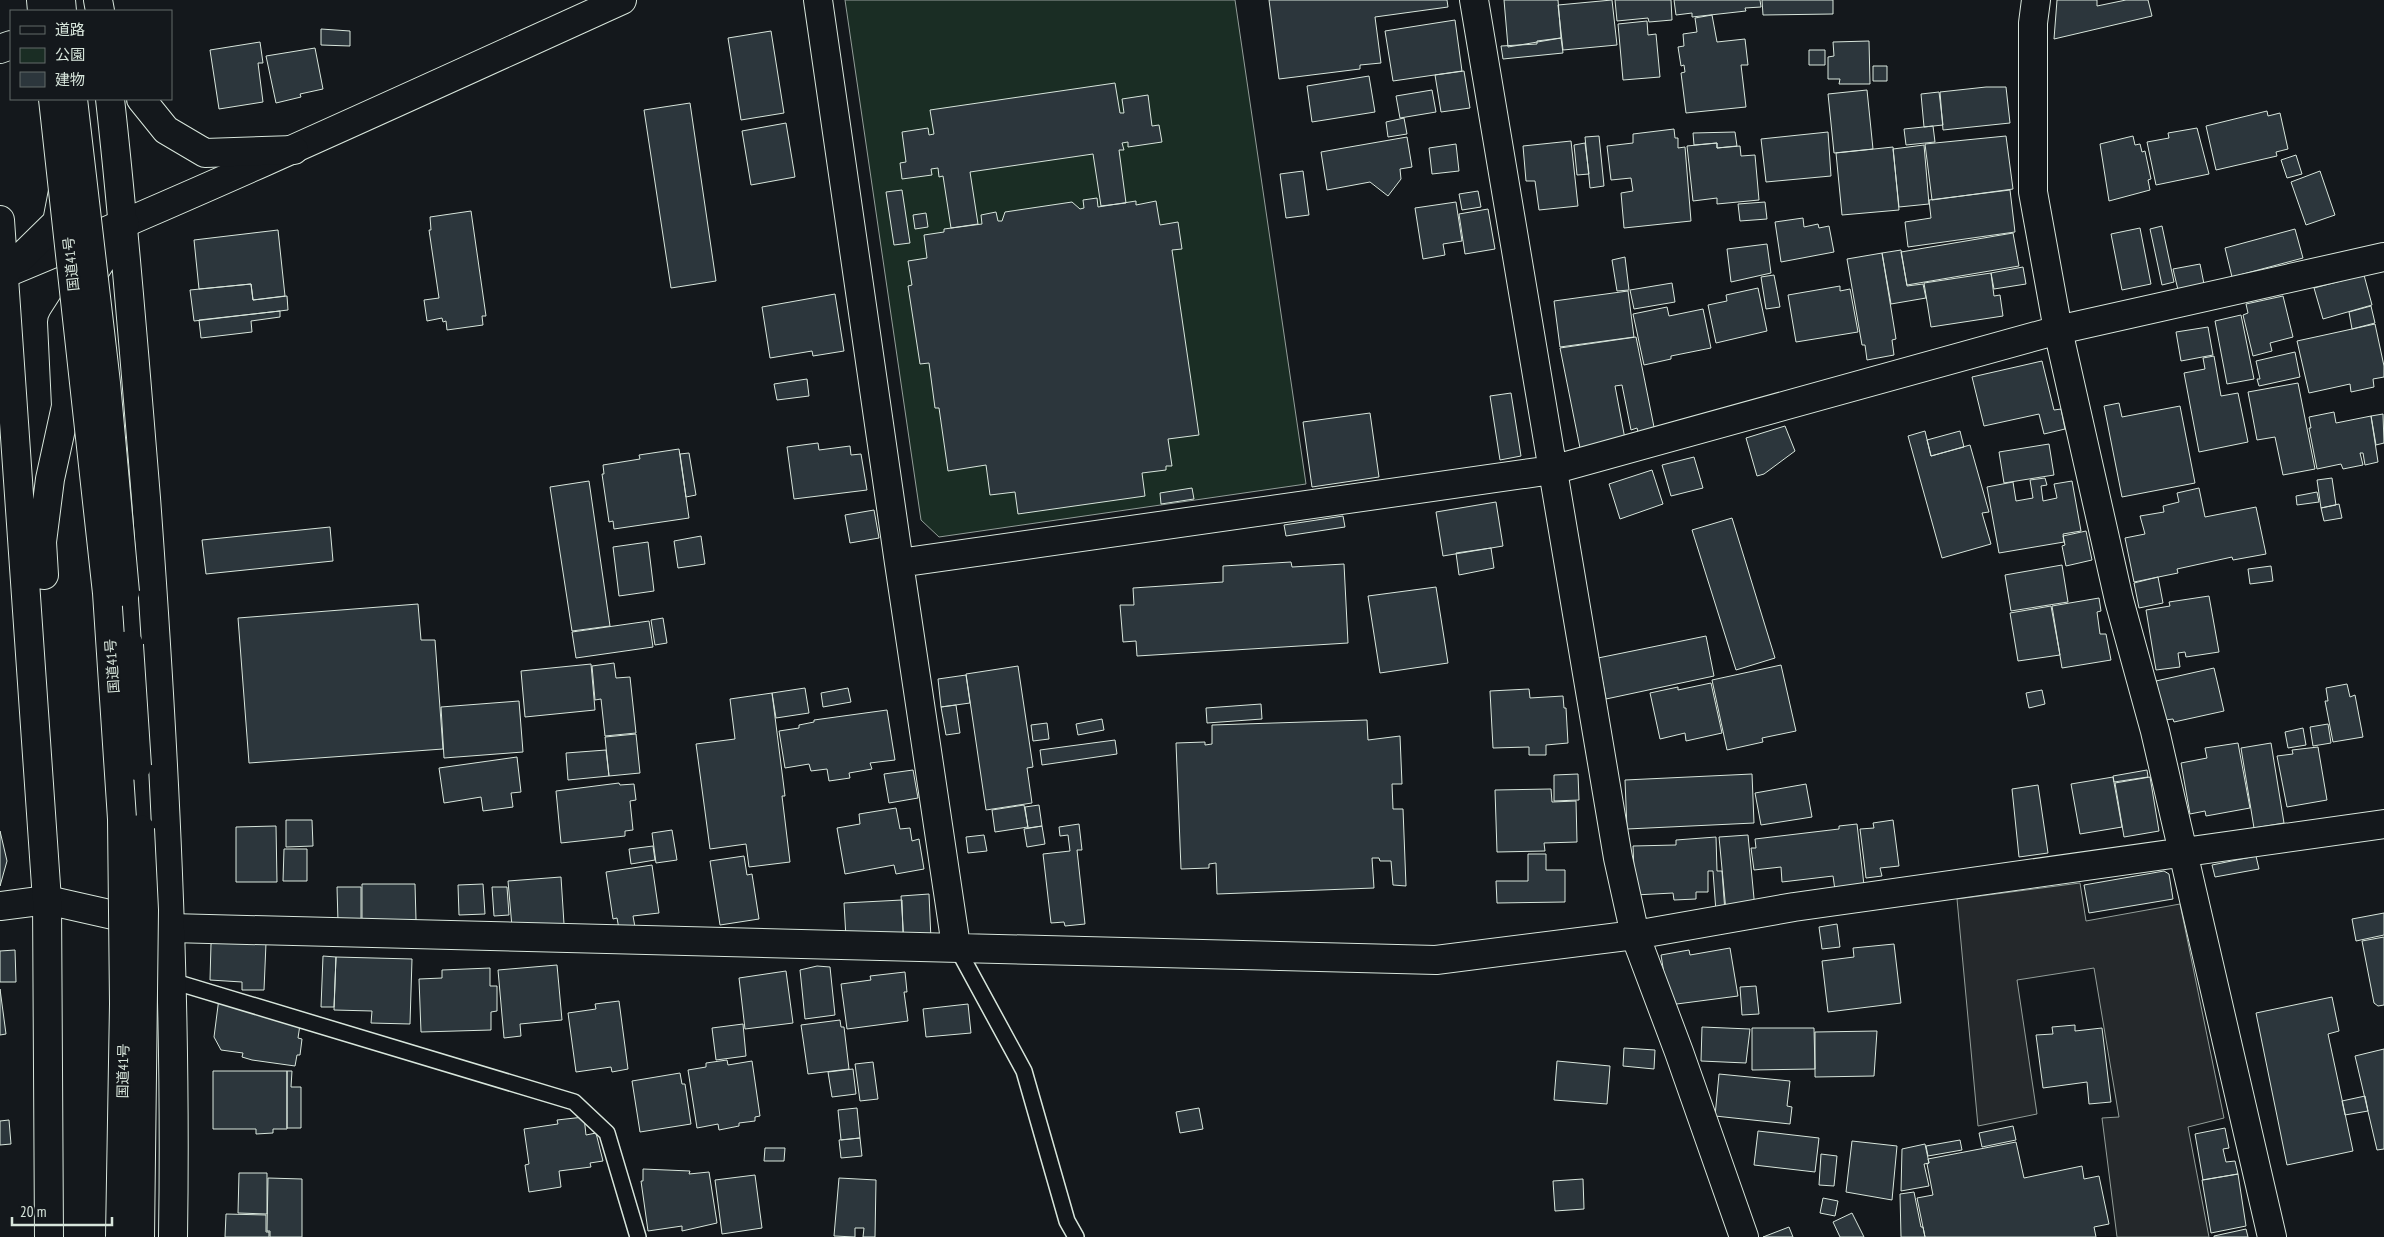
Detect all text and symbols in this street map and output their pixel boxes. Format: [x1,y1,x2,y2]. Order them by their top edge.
legend [10,10,172,100]
text: 道路 [55,20,85,39]
text: 公園 [55,45,85,64]
text: 建物 [55,70,85,89]
street label: 国道41号 [59,236,83,292]
street label: 国道41号 [101,638,123,694]
street label: 国道41号 [114,1044,132,1098]
scale bar [12,1194,112,1226]
text: 20 m [20,1202,46,1221]

